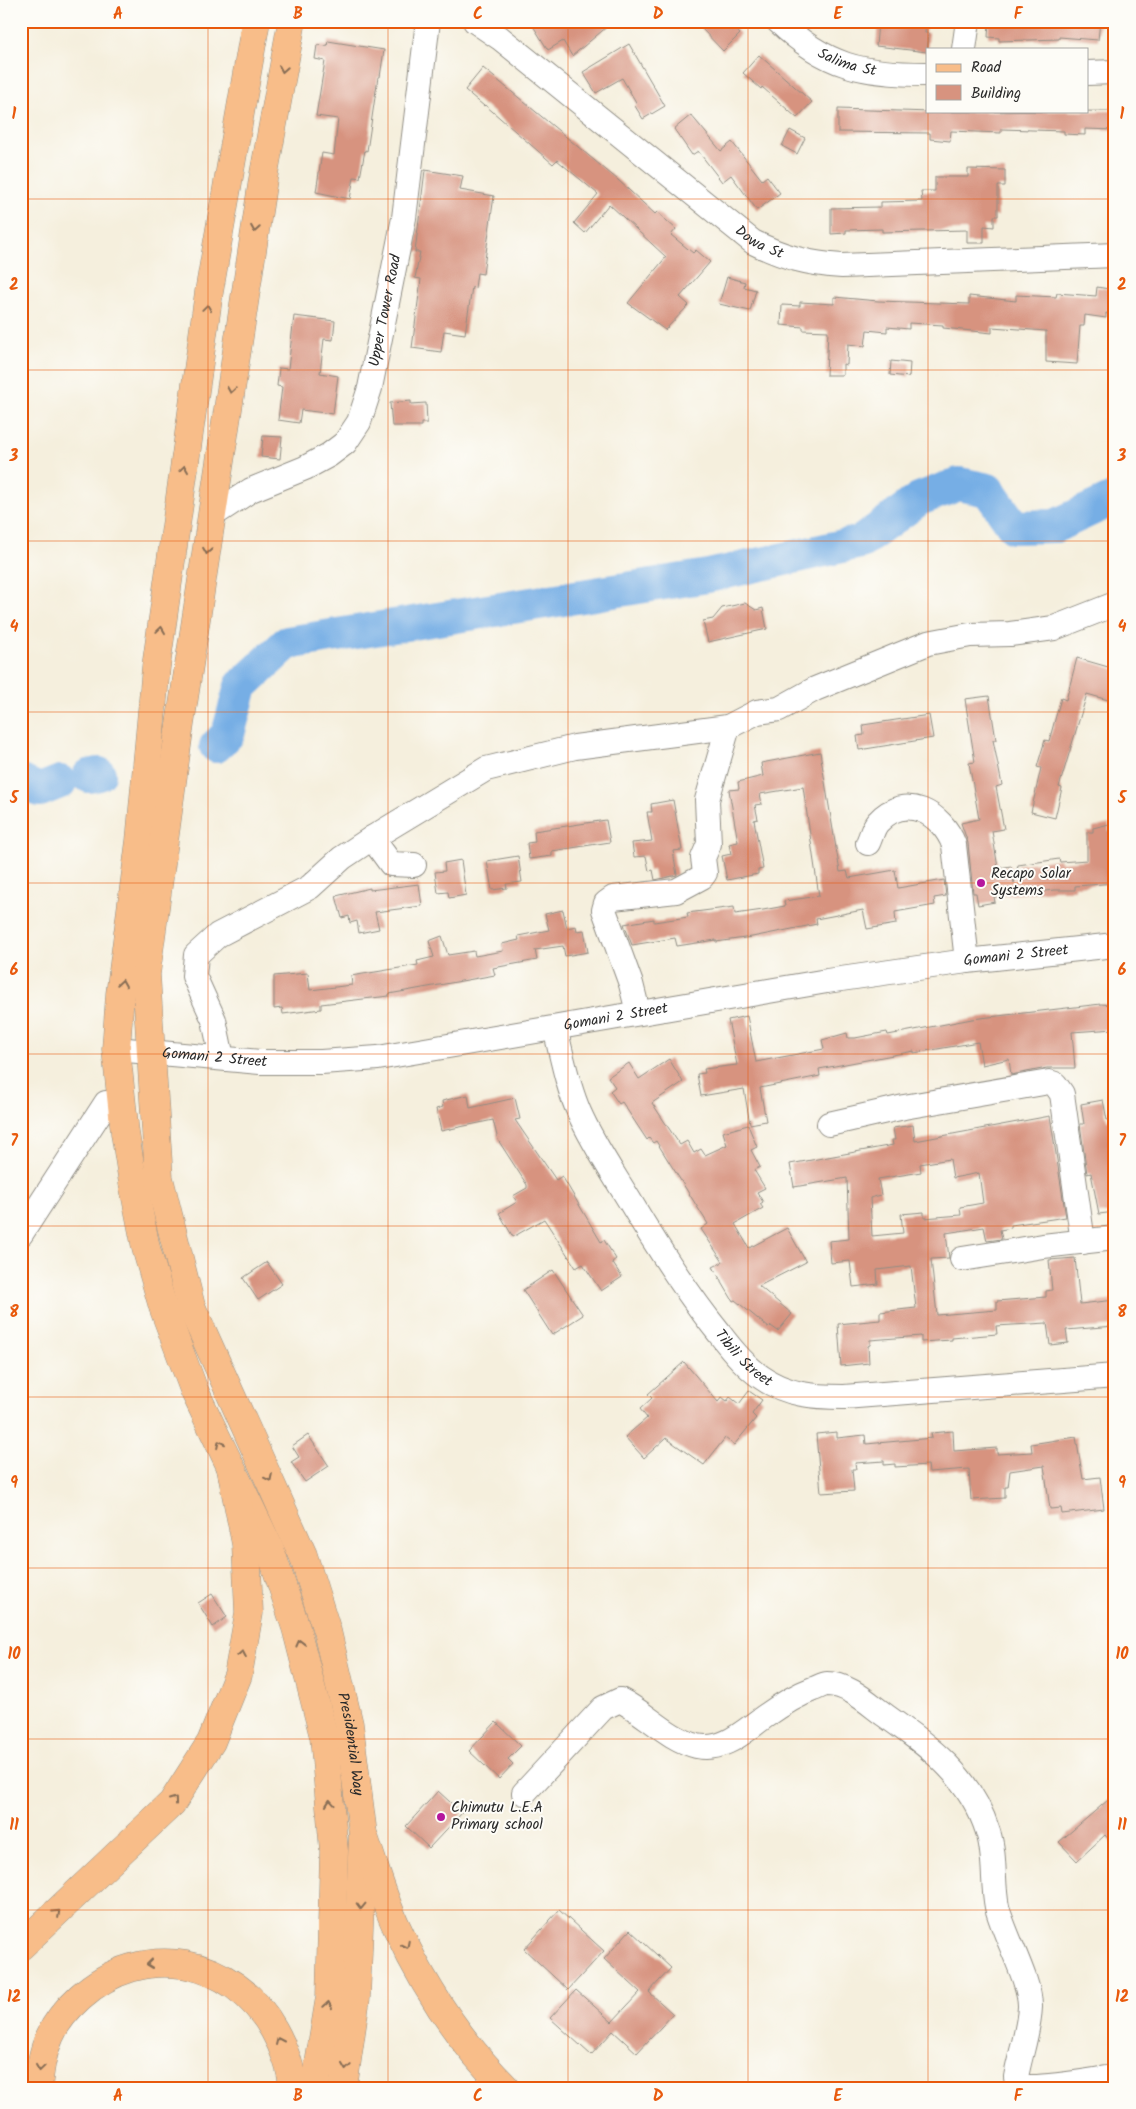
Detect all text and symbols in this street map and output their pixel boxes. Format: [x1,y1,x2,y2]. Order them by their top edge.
text: A [113,2,123,27]
text: B [293,2,303,27]
text: C [473,2,483,27]
text: D [653,2,664,27]
text: E [834,2,844,27]
text: F [1014,2,1024,27]
street label: Salima St [813,42,878,83]
legend [926,48,1088,112]
text: Road [971,56,1002,80]
one-way arrow [278,65,288,74]
text: Building [971,82,1021,106]
text: 1 [12,102,17,127]
text: 1 [1120,102,1125,127]
street label: Dowa St [729,220,787,266]
one-way arrow [251,225,261,234]
street label: Upper Tower Road [363,252,409,369]
text: 2 [9,273,19,298]
text: 2 [1117,273,1127,298]
one-way arrow [201,304,212,312]
one-way arrow [227,386,237,394]
text: 3 [9,444,19,469]
text: 3 [1117,444,1127,469]
one-way arrow [178,465,189,473]
one-way arrow [202,547,213,555]
text: 4 [10,615,19,640]
text: 4 [1118,615,1127,640]
one-way arrow [155,626,166,634]
text: 5 [9,786,20,811]
text: 5 [1117,786,1128,811]
place label: Recapo Solar Systems [991,862,1072,903]
marker: Recapo Solar Systems [975,877,987,889]
street label: Gomani 2 Street [962,938,1070,973]
text: 6 [10,958,19,983]
text: 6 [1118,958,1127,983]
one-way arrow [116,978,127,986]
street label: Gomani 2 Street [562,996,670,1038]
street label: Gomani 2 Street [161,1041,267,1074]
text: 7 [10,1129,18,1154]
text: 7 [1118,1129,1126,1154]
text: 8 [9,1300,19,1325]
text: 8 [1117,1300,1127,1325]
street label: Tibili Street [708,1324,777,1394]
one-way arrow [216,1441,226,1450]
text: 9 [10,1471,18,1496]
text: 9 [1118,1471,1126,1496]
one-way arrow [262,1473,273,1482]
one-way arrow [295,1640,305,1648]
text: 10 [7,1642,21,1667]
text: 10 [1115,1642,1129,1667]
one-way arrow [236,1650,246,1659]
street label: Presidential Way [330,1690,370,1798]
place label: Chimutu L.E.A Primary school [451,1796,543,1837]
one-way arrow [168,1797,176,1806]
one-way arrow [324,1798,335,1806]
marker: Chimutu L.E.A Primary school [435,1811,447,1823]
text: 11 [9,1813,19,1838]
text: 11 [1117,1813,1127,1838]
one-way arrow [356,1902,367,1910]
one-way arrow [51,1910,60,1919]
one-way arrow [400,1940,410,1949]
one-way arrow [146,1958,154,1969]
text: 12 [7,1985,21,2010]
text: 12 [1115,1985,1129,2010]
one-way arrow [323,2001,333,2010]
one-way arrow [275,2037,286,2046]
one-way arrow [342,2063,352,2072]
one-way arrow [36,2064,46,2073]
text: A [113,2084,123,2109]
text: B [293,2084,303,2109]
text: C [473,2084,483,2109]
text: D [653,2084,664,2109]
text: E [834,2084,844,2109]
text: F [1014,2084,1024,2109]

